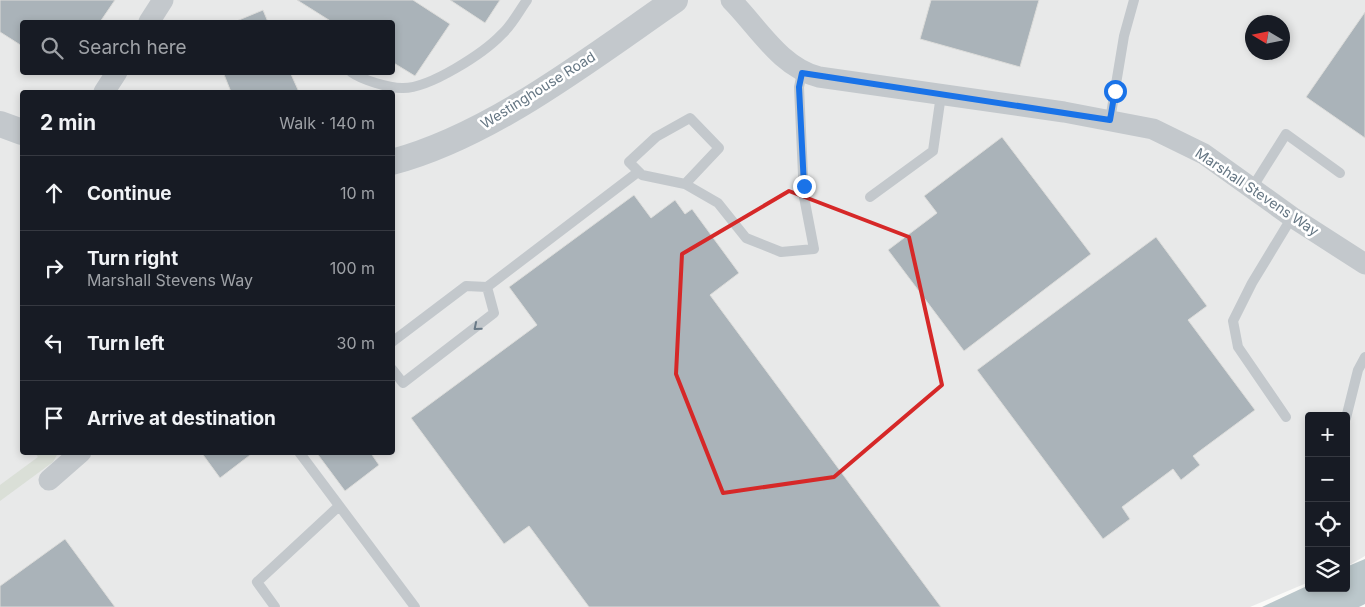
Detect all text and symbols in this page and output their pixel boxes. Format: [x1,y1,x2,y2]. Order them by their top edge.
north arrow [1245,15,1290,60]
search box [20,20,395,75]
icon: search [38,34,66,62]
text: Search here [78,36,187,59]
street label: Westinghouse Road [477,47,598,132]
route start [1104,80,1127,103]
text: 2 min [40,110,96,135]
text: Walk · 140 m [279,113,375,133]
street label: Marshall Stevens Way [1192,144,1322,239]
route end [793,175,816,198]
icon: ahead [40,179,68,207]
text: Continue [87,182,172,205]
text: 10 m [340,183,375,203]
text: Turn right [87,247,178,270]
icon: right [40,254,68,282]
text: 100 m [330,258,375,278]
text: Marshall Stevens Way [87,270,253,290]
one-way arrow [473,321,482,330]
icon: left [40,329,68,357]
text: Turn left [87,332,165,355]
text: 30 m [337,333,375,353]
icon: arrive [40,404,68,432]
text: Arrive at destination [87,407,276,430]
map controls [1305,412,1350,592]
button: + [1305,412,1350,457]
button: − [1305,457,1350,502]
button: locate [1305,502,1350,547]
button: layers [1305,547,1350,592]

